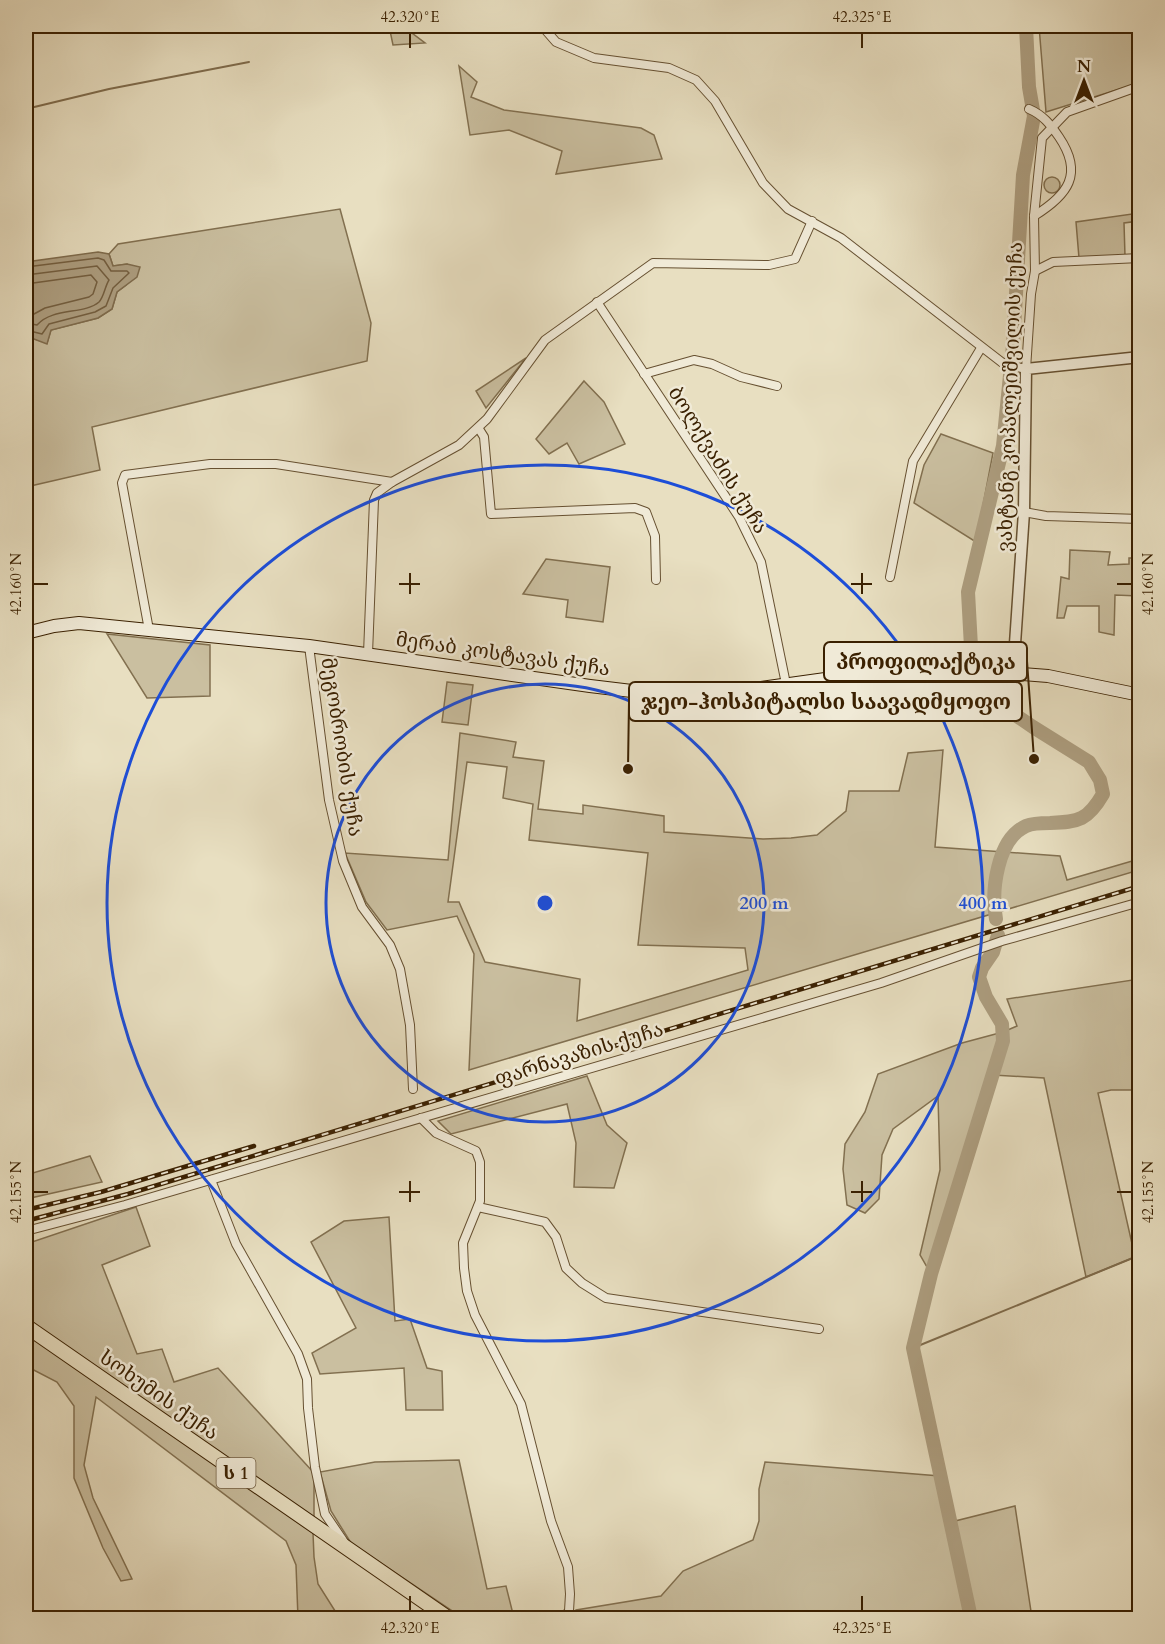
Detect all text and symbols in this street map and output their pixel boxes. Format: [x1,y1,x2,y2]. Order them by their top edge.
text: 42.320°E [380,7,440,27]
text: 42.325°E [832,7,892,27]
north arrow [1054,51,1114,111]
text: N [1077,56,1091,78]
street label: ვახტანგ კოპალეიშვილის ქუჩა [991,241,1029,553]
street label: ბოლქვაძის ქუჩა [662,381,774,539]
text: 42.160°N [6,552,26,615]
text: 42.160°N [1138,552,1158,615]
street label: მერაბ კოსტავას ქუჩა [394,626,612,682]
callout: პროფილაქტიკა [824,642,1027,681]
text: პროფილაქტიკა [836,648,1016,677]
street label: მეგობრობის ქუჩა [315,656,369,838]
callout: ჯეო-ჰოსპიტალსი საავადმყოფო [629,682,1022,721]
text: ჯეო-ჰოსპიტალსი საავადმყოფო [641,688,1011,717]
text: 200 m [739,891,789,916]
text: 400 m [958,891,1008,916]
centre of rings [535,893,555,913]
street label: ფარნავაზის ქუჩა [492,1016,666,1092]
text: 42.155°N [6,1160,26,1223]
text: 42.155°N [1138,1160,1158,1223]
street label: სოხუმის ქუჩა [94,1344,224,1446]
road number: ს 1 [216,1458,256,1488]
text: 42.320°E [380,1618,440,1638]
text: 42.325°E [832,1618,892,1638]

